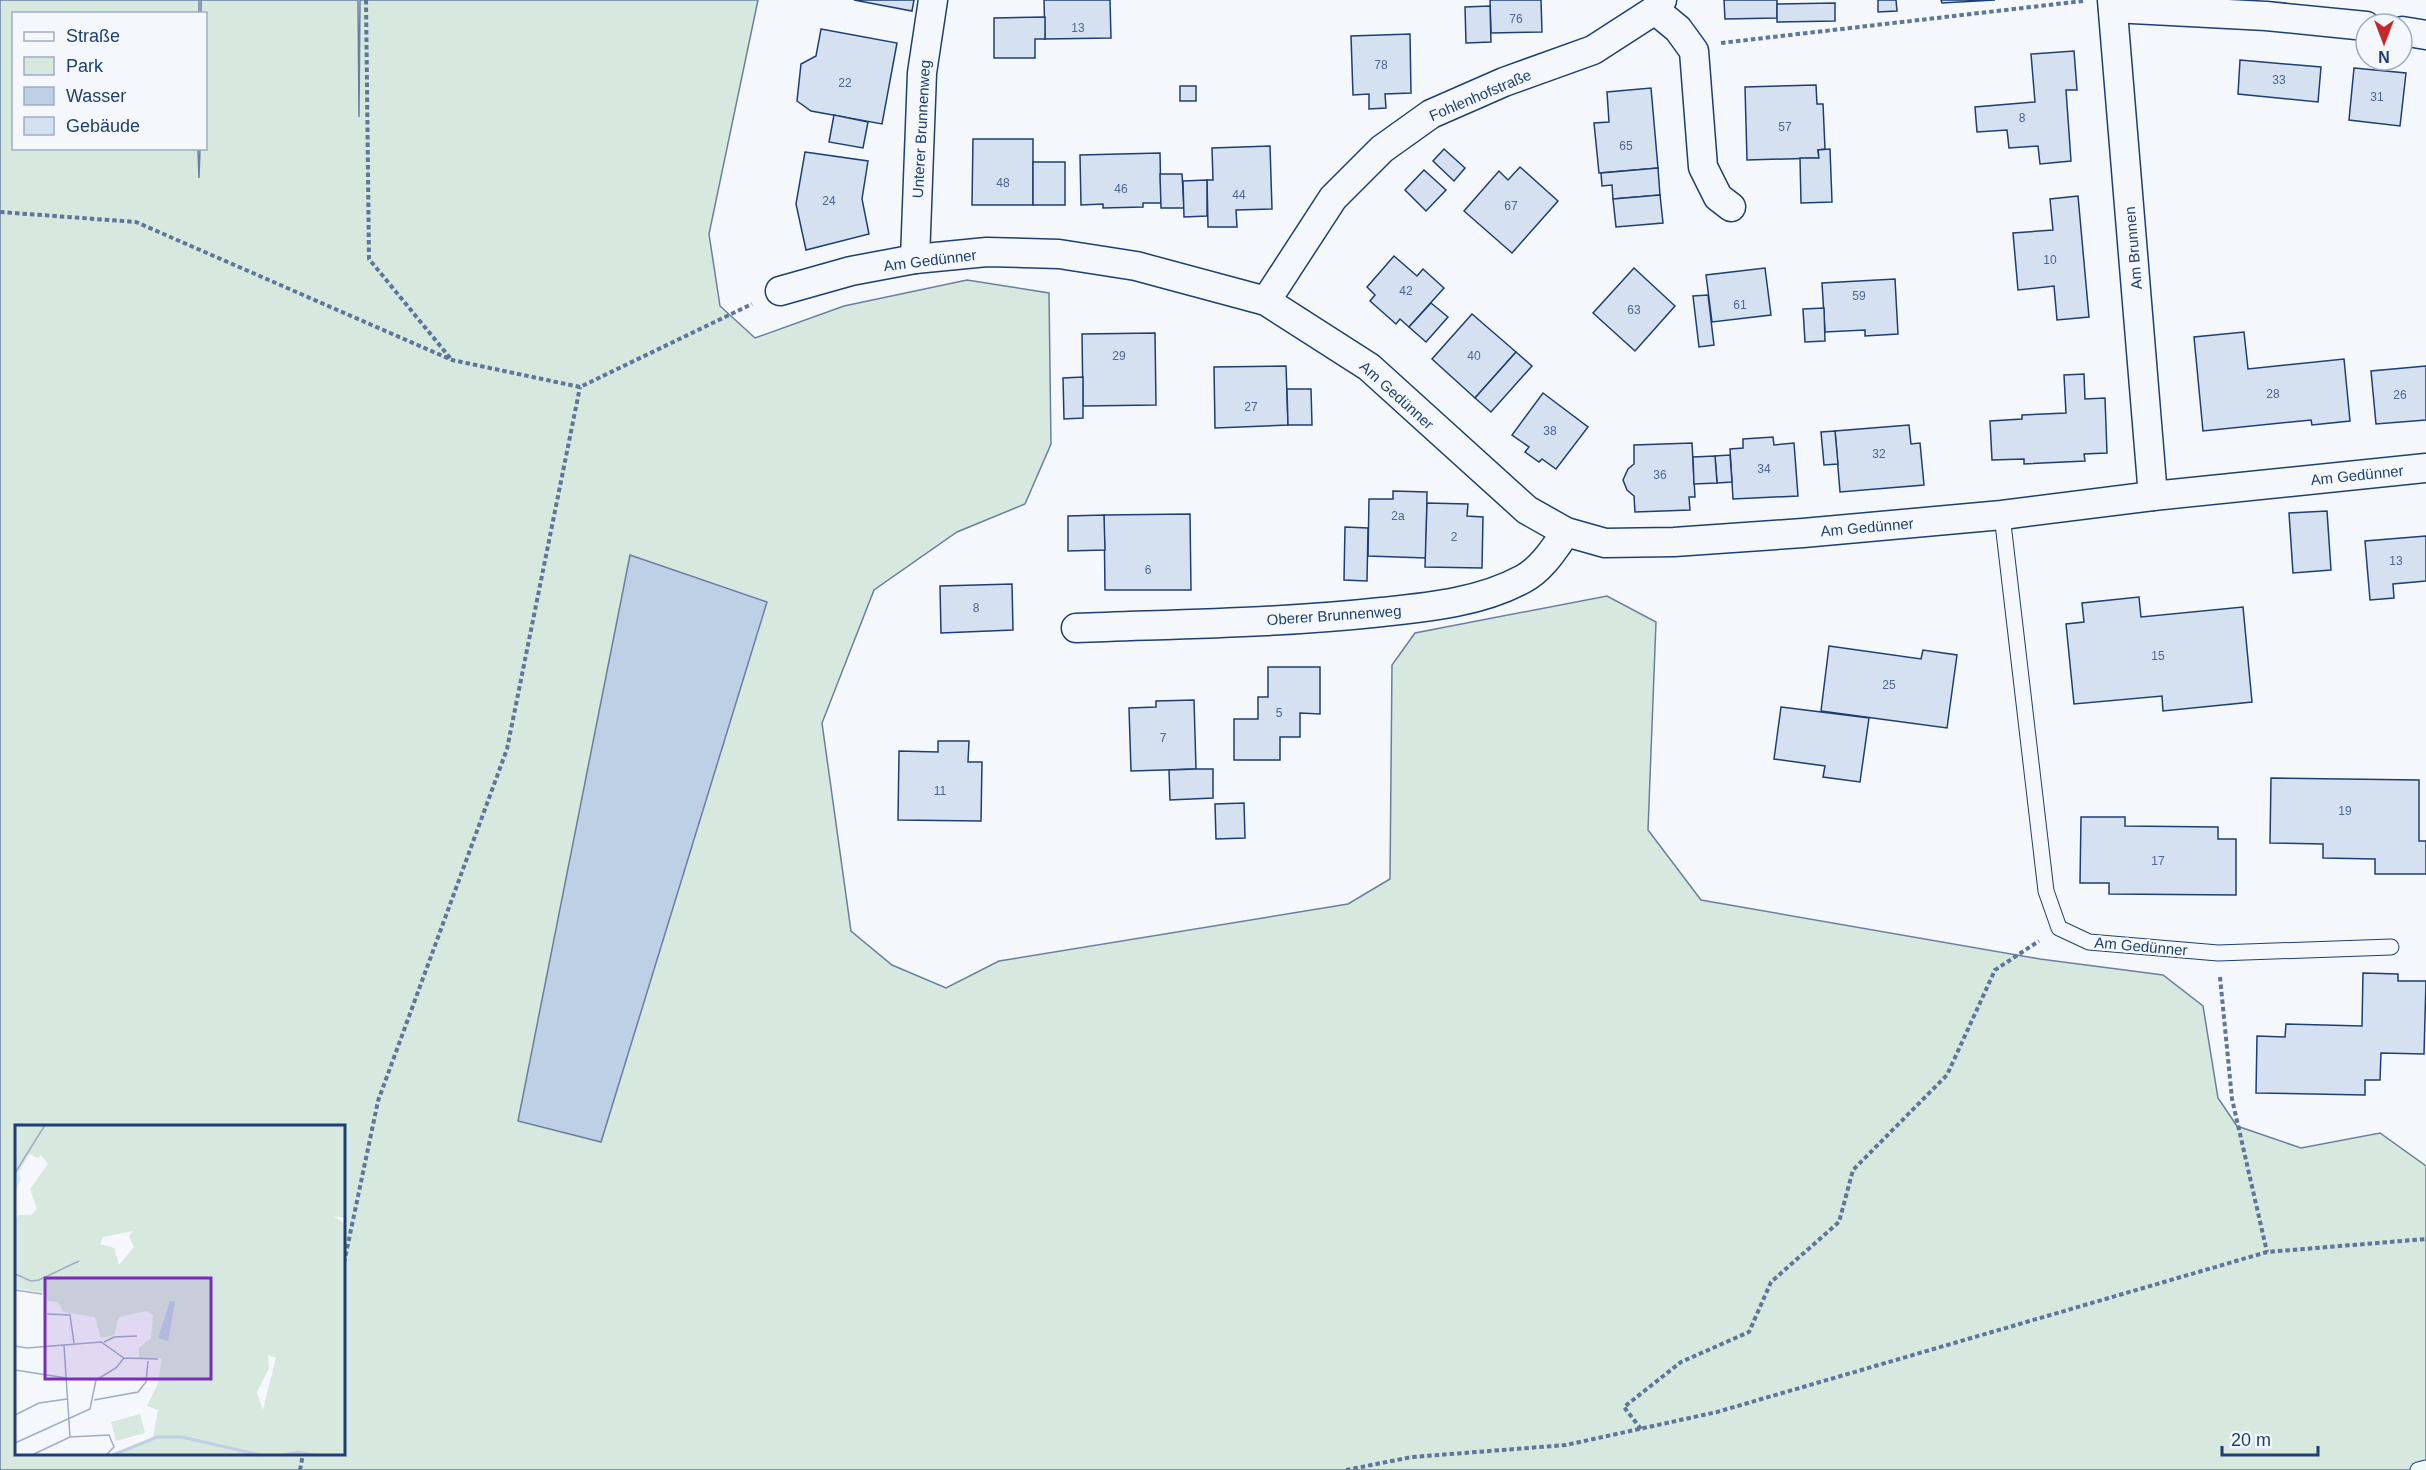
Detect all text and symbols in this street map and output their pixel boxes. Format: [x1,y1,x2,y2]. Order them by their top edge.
legend [12,12,207,150]
house number: 76 [1509,12,1523,26]
north arrow [2354,12,2414,72]
house number: 13 [1071,21,1085,35]
text: Straße [66,26,120,46]
text: N [2378,48,2390,65]
text: Park [66,56,104,76]
house number: 78 [1374,58,1388,72]
street label: Unterer Brunnenweg [909,59,933,199]
street label: Fohlenhofstraße [1426,66,1534,124]
house number: 33 [2272,73,2286,87]
house number: 22 [838,76,852,90]
text: Wasser [66,86,126,106]
house number: 31 [2370,90,2384,104]
house number: 8 [2019,111,2026,125]
text: Gebäude [66,116,140,136]
house number: 57 [1778,120,1792,134]
house number: 65 [1619,139,1633,153]
house number: 48 [996,176,1010,190]
house number: 46 [1114,182,1128,196]
house number: 44 [1232,188,1246,202]
house number: 24 [822,194,836,208]
house number: 67 [1504,199,1518,213]
street label: Am Brunnen [2121,206,2145,290]
street label: Am Gedünner [883,246,977,274]
house number: 10 [2043,253,2057,267]
house number: 42 [1399,284,1413,298]
house number: 59 [1852,289,1866,303]
house number: 61 [1733,298,1747,312]
house number: 63 [1627,303,1641,317]
house number: 29 [1112,349,1126,363]
house number: 40 [1467,349,1481,363]
street label: Am Gedünner [1357,357,1437,433]
house number: 28 [2266,387,2280,401]
house number: 26 [2393,388,2407,402]
house number: 27 [1244,400,1258,414]
house number: 38 [1543,424,1557,438]
house number: 32 [1872,447,1886,461]
house number: 34 [1757,462,1771,476]
street label: Am Gedünner [2310,462,2404,488]
house number: 36 [1653,468,1667,482]
house number: 2a [1391,509,1405,523]
street label: Am Gedünner [1820,514,1914,540]
house number: 2 [1451,530,1458,544]
house number: 13 [2389,554,2403,568]
house number: 6 [1145,563,1152,577]
house number: 8 [973,601,980,615]
street label: Oberer Brunnenweg [1266,602,1402,628]
house number: 15 [2151,649,2165,663]
house number: 25 [1882,678,1896,692]
house number: 5 [1276,706,1283,720]
house number: 7 [1160,731,1167,745]
house number: 11 [934,784,947,798]
house number: 19 [2338,804,2352,818]
house number: 17 [2151,854,2165,868]
street label: Am Gedünner [2094,933,2188,959]
inset map [15,1125,345,1455]
scale bar [2222,1419,2318,1457]
text: 20 m [2231,1430,2271,1450]

